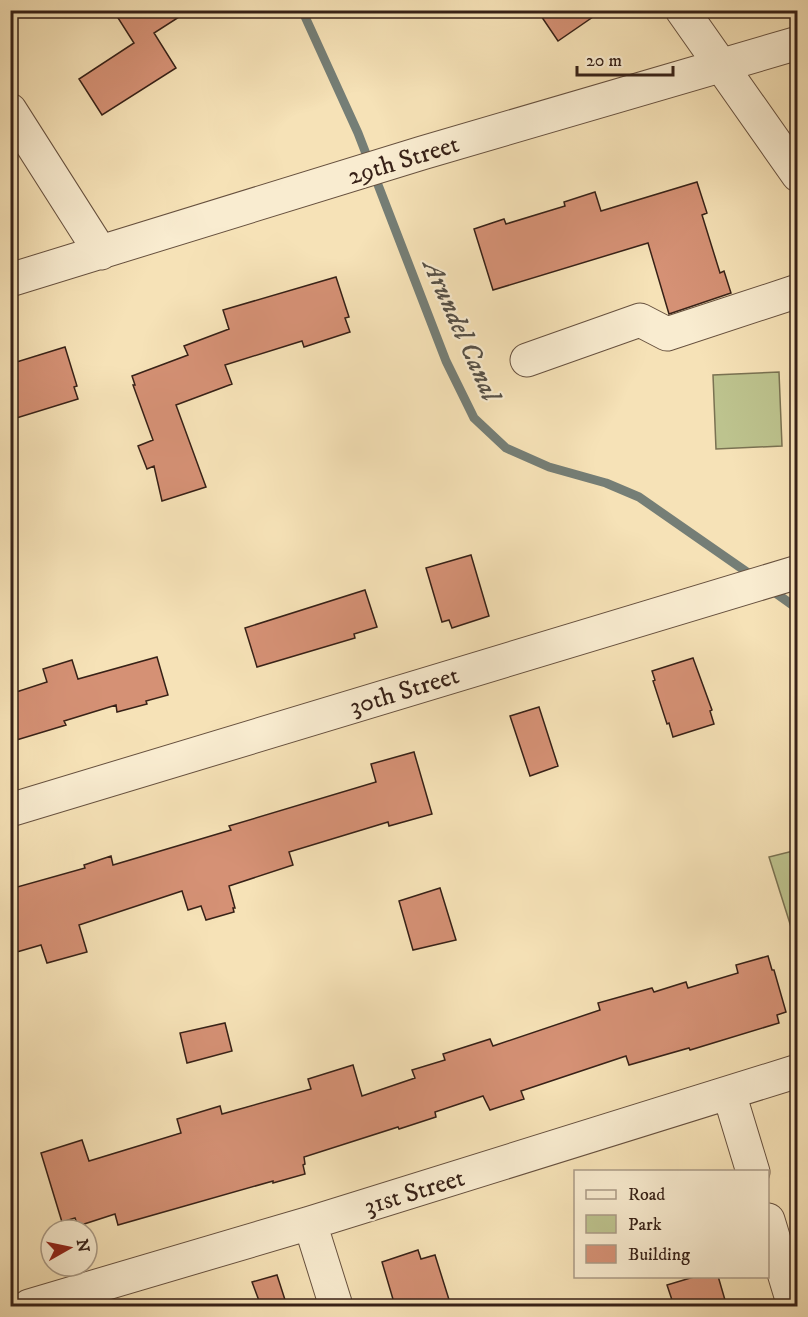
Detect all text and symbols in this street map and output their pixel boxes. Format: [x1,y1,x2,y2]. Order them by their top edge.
scale bar [577,39,673,77]
text: 20 m [586,50,622,72]
street label: 29th Street [344,128,463,193]
water label: Arundel Canal [414,252,509,409]
street label: 30th Street [346,659,463,724]
street label: 31st Street [360,1162,469,1223]
legend [574,1170,769,1278]
text: Road [628,1184,665,1206]
text: Park [628,1214,662,1236]
north arrow [39,1218,99,1278]
text: N [72,1238,94,1254]
text: Building [628,1244,690,1266]

